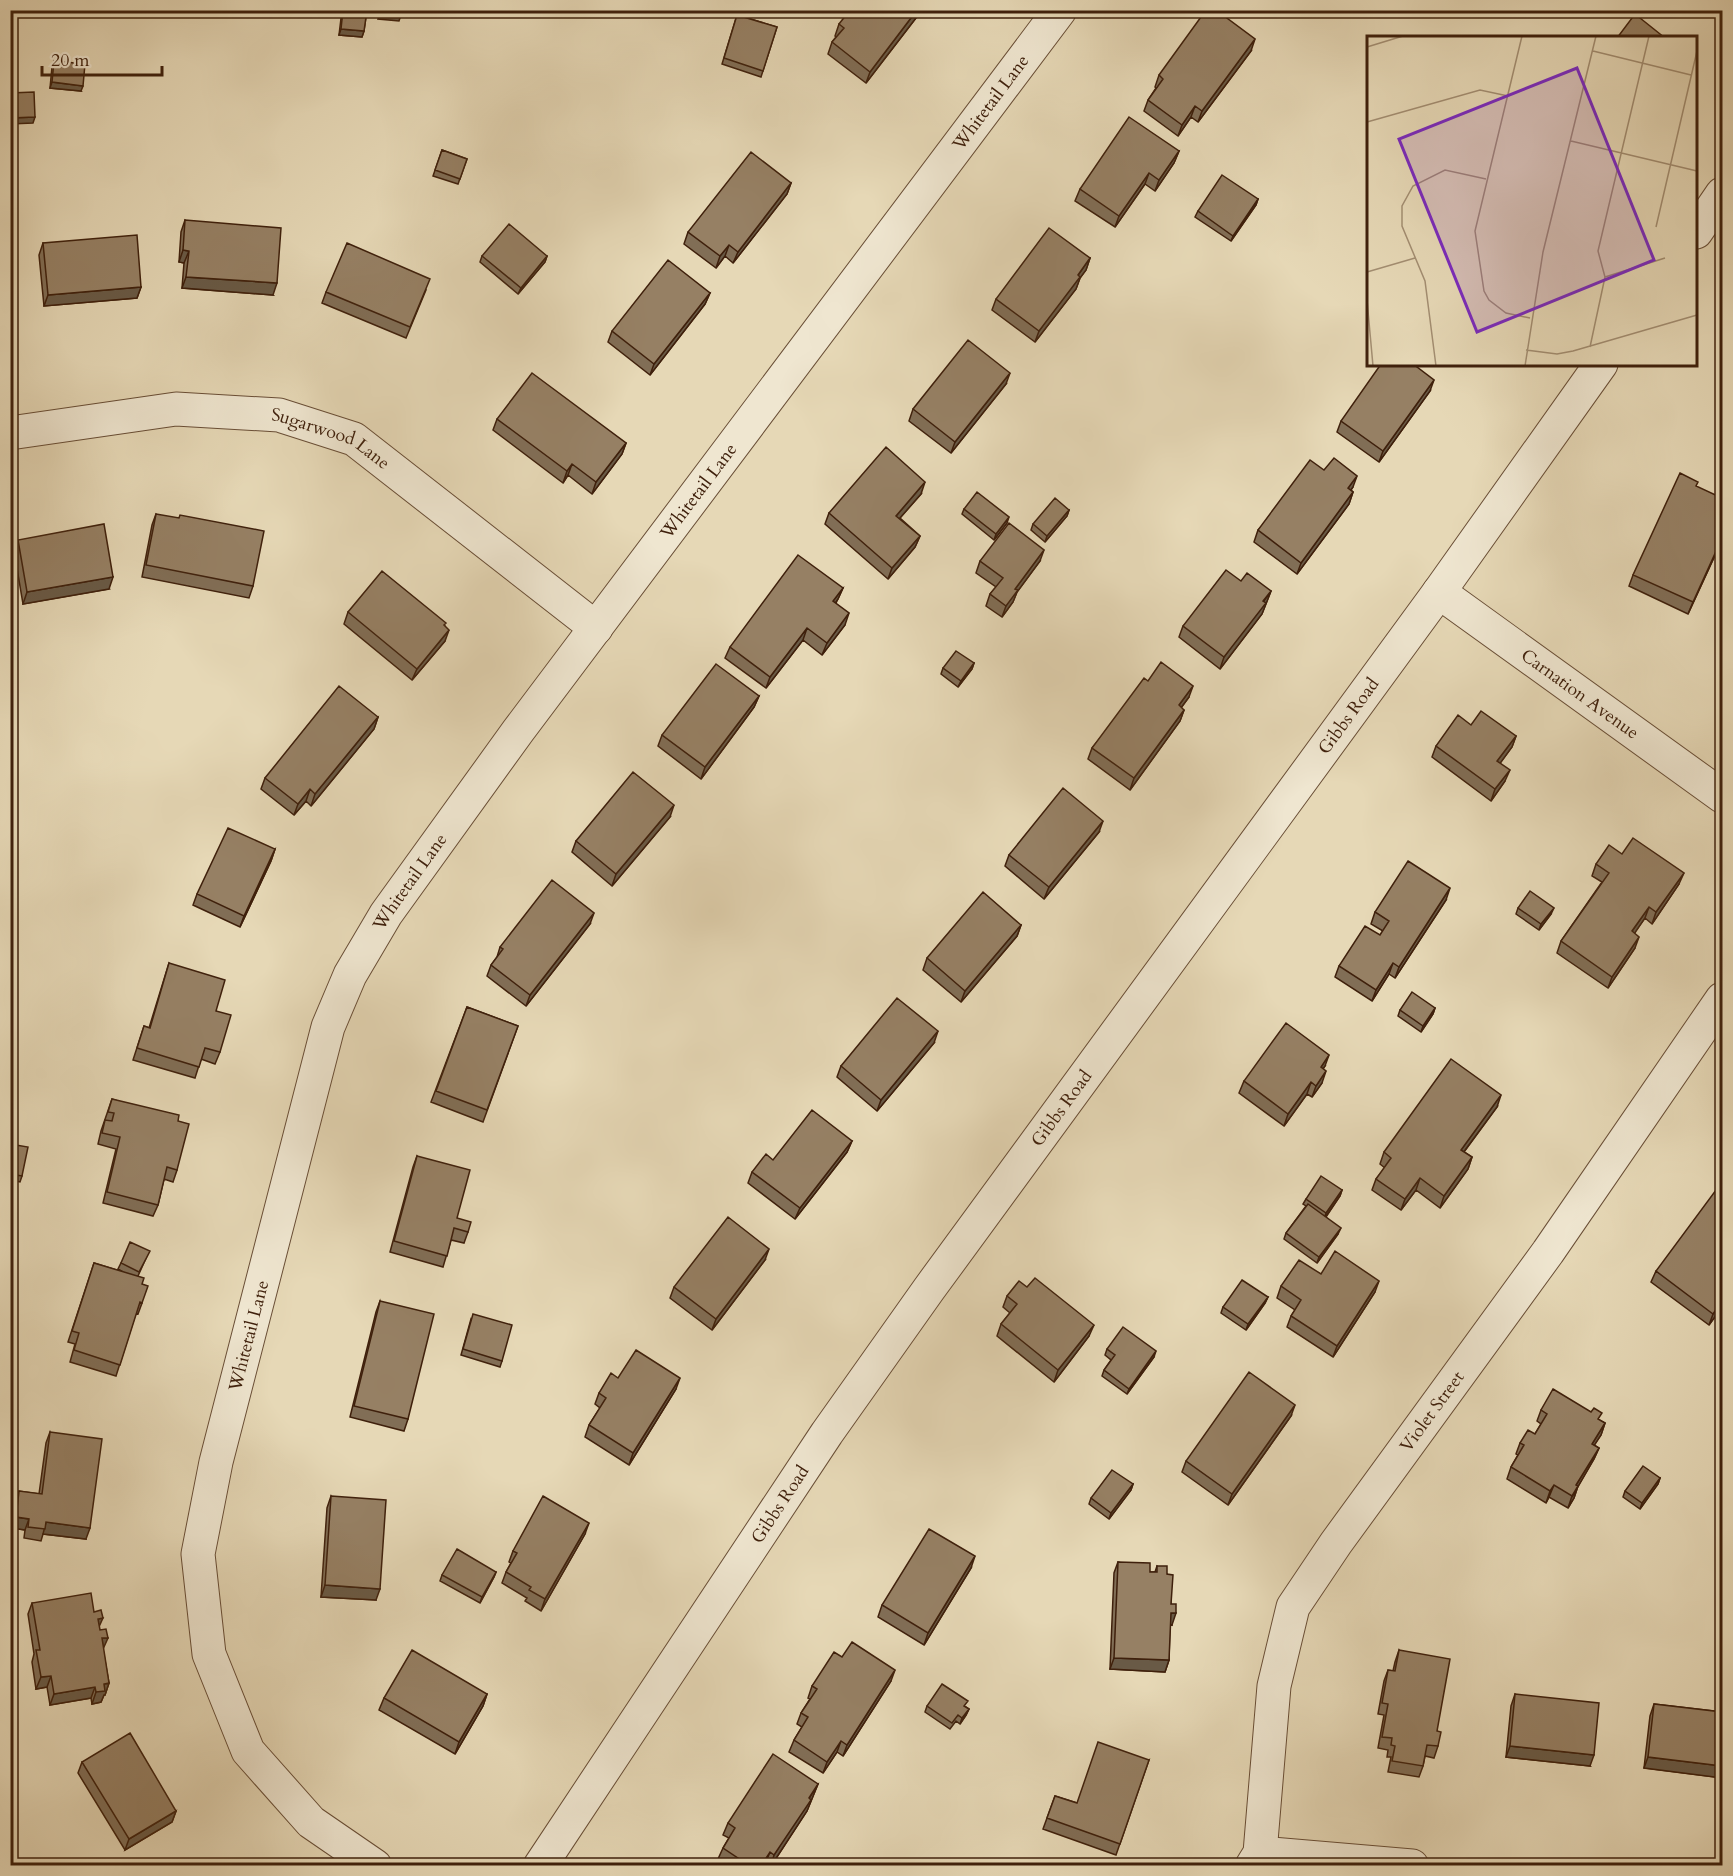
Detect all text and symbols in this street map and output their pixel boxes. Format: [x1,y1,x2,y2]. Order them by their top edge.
inset map [1367,36,1697,366]
scale bar [42,39,162,77]
text: 20 m [51,48,90,73]
street label: Whitetail Lane [946,49,1035,156]
street label: Sugarwood Lane [271,402,395,475]
street label: Whitetail Lane [654,438,743,545]
street label: Carnation Avenue [1516,643,1644,745]
street label: Gibbs Road [1312,672,1385,759]
street label: Whitetail Lane [366,828,453,936]
street label: Gibbs Road [1025,1065,1098,1152]
street label: Whitetail Lane [222,1277,275,1395]
street label: Violet Street [1394,1366,1470,1457]
street label: Gibbs Road [745,1460,815,1548]

